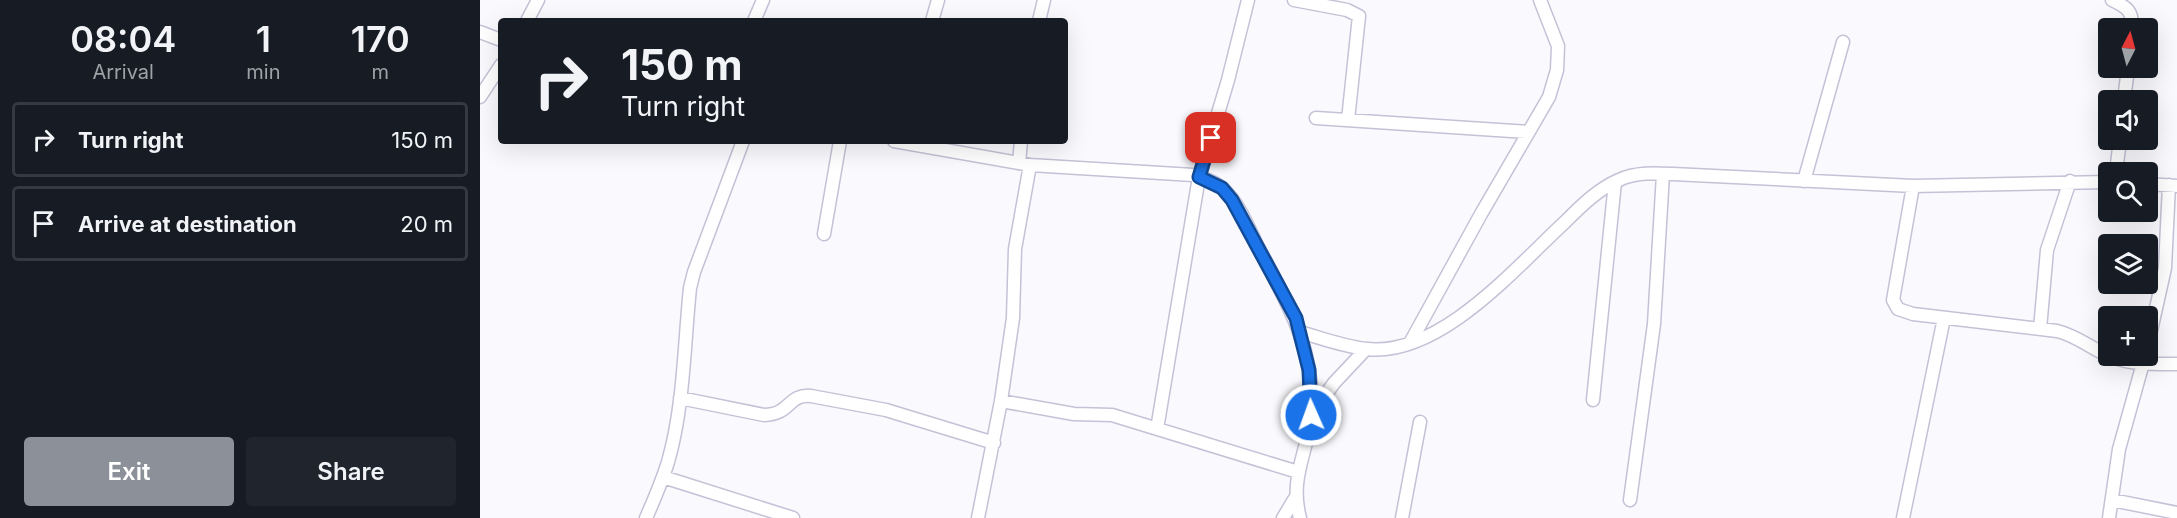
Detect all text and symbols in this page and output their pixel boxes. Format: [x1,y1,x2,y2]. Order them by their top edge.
text: 08:04 [70,17,176,61]
text: 1 [256,17,271,61]
text: 170 [351,17,410,61]
north arrow [2098,18,2158,78]
map controls [2098,18,2158,366]
text: 150 m [621,39,743,90]
icon: right [522,42,600,120]
text: Arrival [92,60,154,84]
text: min [246,60,281,84]
text: m [371,60,389,84]
text: Turn right [621,90,745,123]
button: sound [2098,90,2158,150]
pin [1185,112,1236,163]
icon: arrive [1194,121,1227,154]
icon: right [27,123,60,156]
text: Turn right [78,127,184,153]
text: 150 m [391,127,453,153]
button: search [2098,162,2158,222]
icon: arrive [27,207,60,240]
text: Arrive at destination [78,211,297,237]
text: 20 m [400,211,453,237]
button: layers [2098,234,2158,294]
button: + [2098,306,2158,366]
position arrow [1279,383,1343,447]
button: Exit [24,437,234,506]
button: Share [246,437,456,506]

